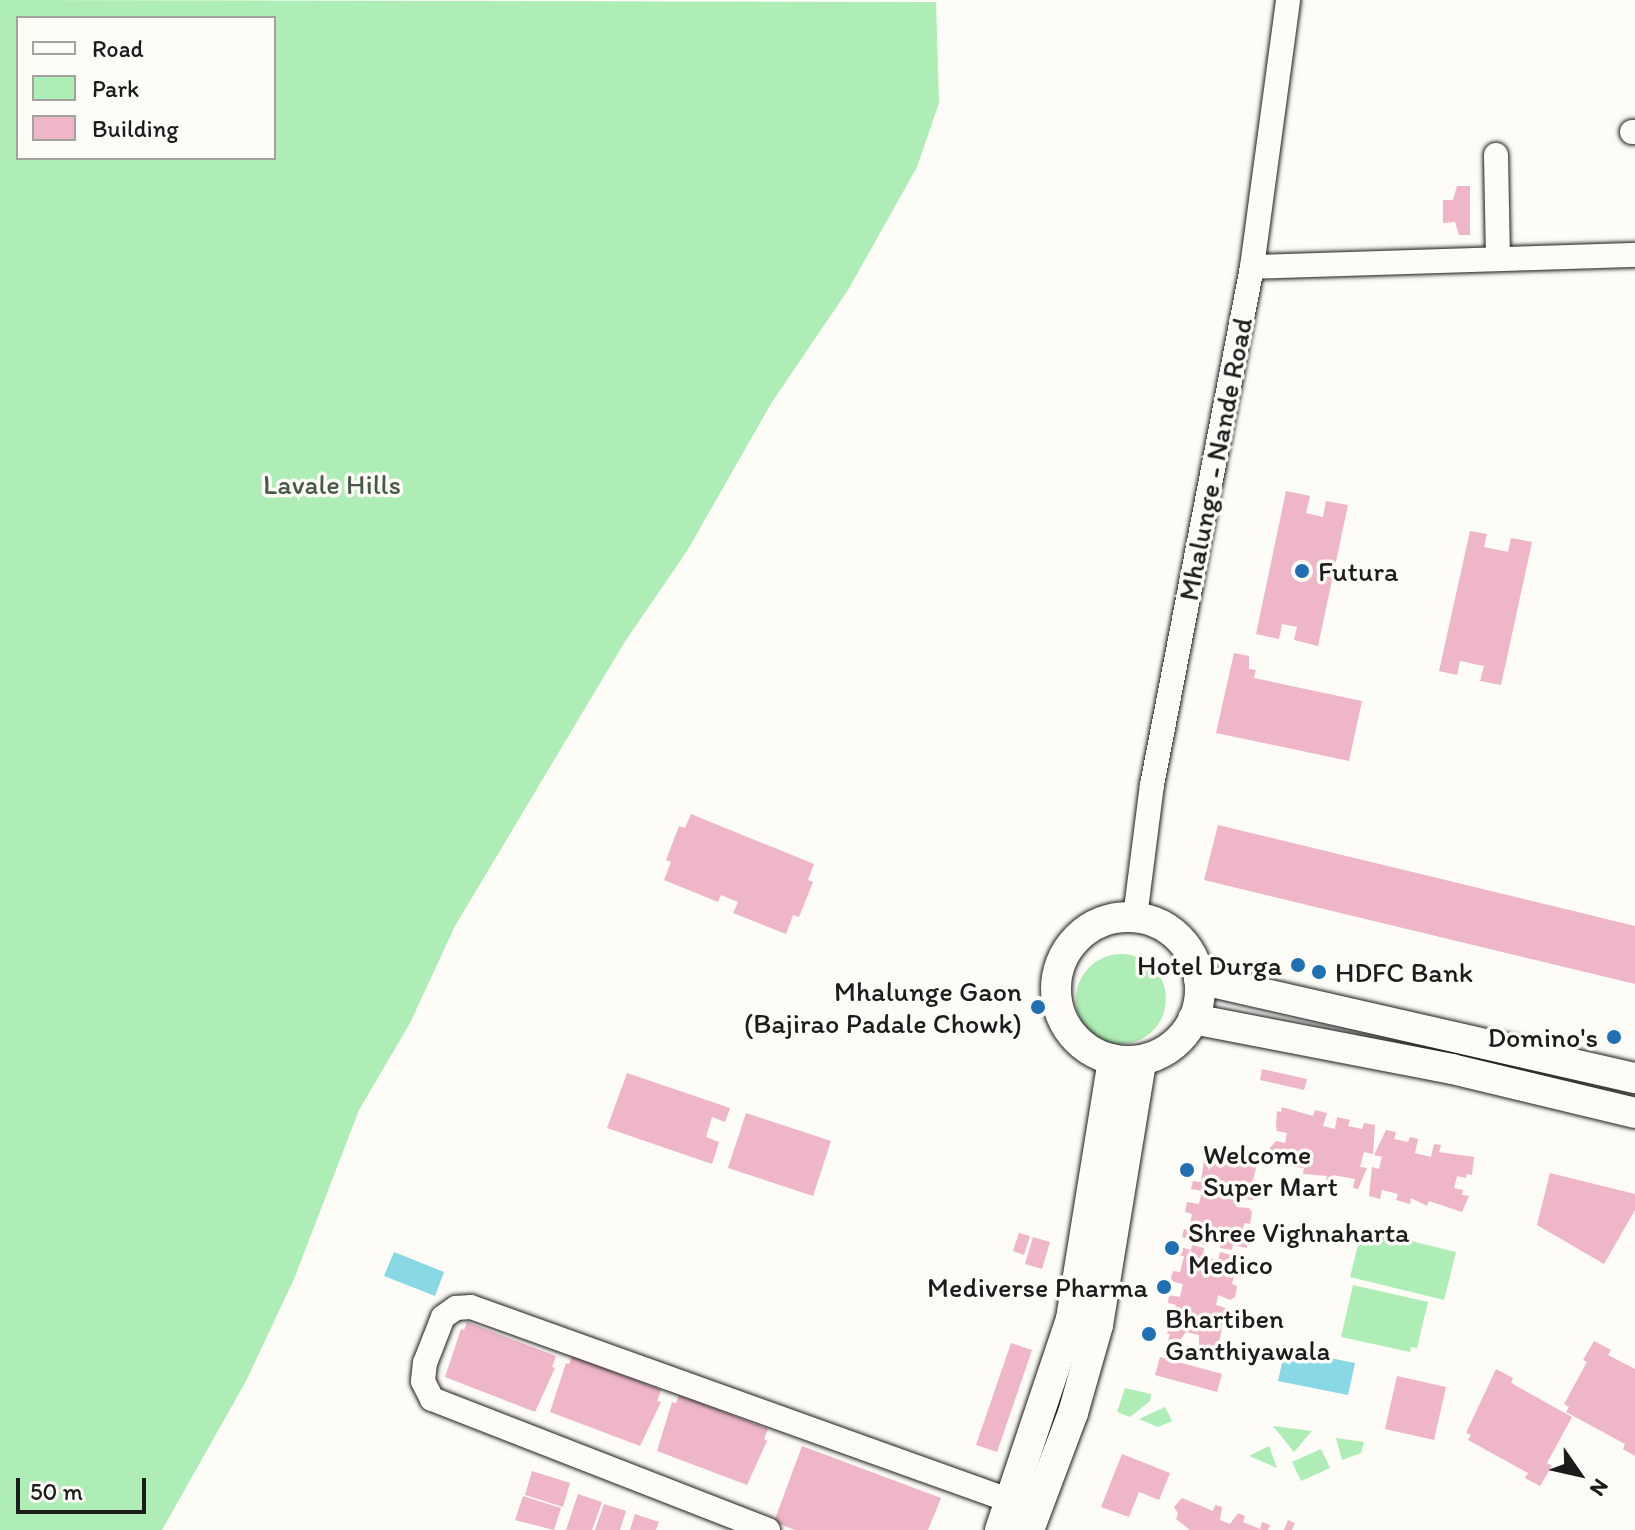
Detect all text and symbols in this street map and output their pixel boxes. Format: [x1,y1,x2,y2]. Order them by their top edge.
legend [16,16,276,160]
text: Road [92,34,144,63]
text: Park [92,74,139,103]
text: Building [92,114,179,143]
street label: Mhalunge - Nande Road [1171,315,1259,603]
park label: Lavale Hills [263,467,401,501]
place label: Futura [1318,554,1398,588]
marker: Futura [1293,562,1311,580]
place label: Hotel Durga [1137,948,1282,982]
place label: HDFC Bank [1335,955,1473,989]
marker: Hotel Durga [1289,956,1307,974]
marker: HDFC Bank [1310,963,1328,981]
place label: Mhalunge Gaon (Bajirao Padale Chowk) [744,974,1022,1040]
marker: Mhalunge Gaon (Bajirao Padale Chowk) [1029,998,1047,1016]
place label: Domino's [1487,1020,1598,1054]
marker: Domino's [1605,1028,1623,1046]
place label: Welcome Super Mart [1203,1137,1337,1203]
marker: Welcome Super Mart [1178,1161,1196,1179]
place label: Shree Vighnaharta Medico [1188,1215,1410,1281]
marker: Shree Vighnaharta Medico [1163,1239,1181,1257]
place label: Mediverse Pharma [927,1270,1148,1304]
marker: Mediverse Pharma [1155,1278,1173,1296]
place label: Bhartiben Ganthiyawala [1165,1301,1330,1367]
marker: Bhartiben Ganthiyawala [1140,1325,1158,1343]
north arrow [1539,1434,1619,1514]
scale bar [20,1462,150,1512]
text: N [1584,1474,1615,1501]
text: 50 m [30,1477,83,1506]

